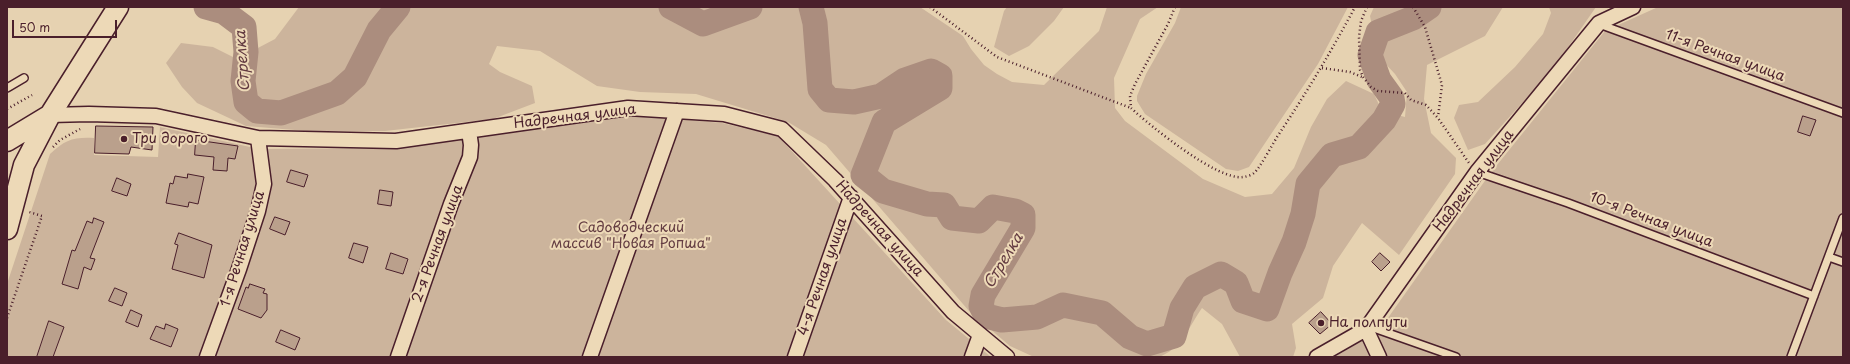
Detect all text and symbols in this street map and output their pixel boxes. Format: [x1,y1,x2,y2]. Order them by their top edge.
scale bar [14,12,119,38]
text: 50 m [19,18,50,36]
street label: 11-я Речная улица [1663,27,1787,85]
water label: Стрелка [232,30,254,92]
street label: Надречная улица [513,101,637,133]
street label: Надречная улица [1430,127,1518,235]
place label: Три дорого [132,131,208,147]
marker: Три дорого [119,134,129,144]
street label: Надречная улица [832,178,926,280]
street label: 2-я Речная улица [409,183,467,305]
street label: 1-я Речная улица [217,189,269,309]
street label: 10-я Речная улица [1587,189,1715,251]
street label: 4-я Речная улица [795,216,851,338]
park label: Садоводческий массив "Новая Ропша" [551,220,711,252]
water label: Стрелка [981,230,1027,292]
place label: На полпути [1329,315,1408,331]
marker: На полпути [1316,318,1326,328]

